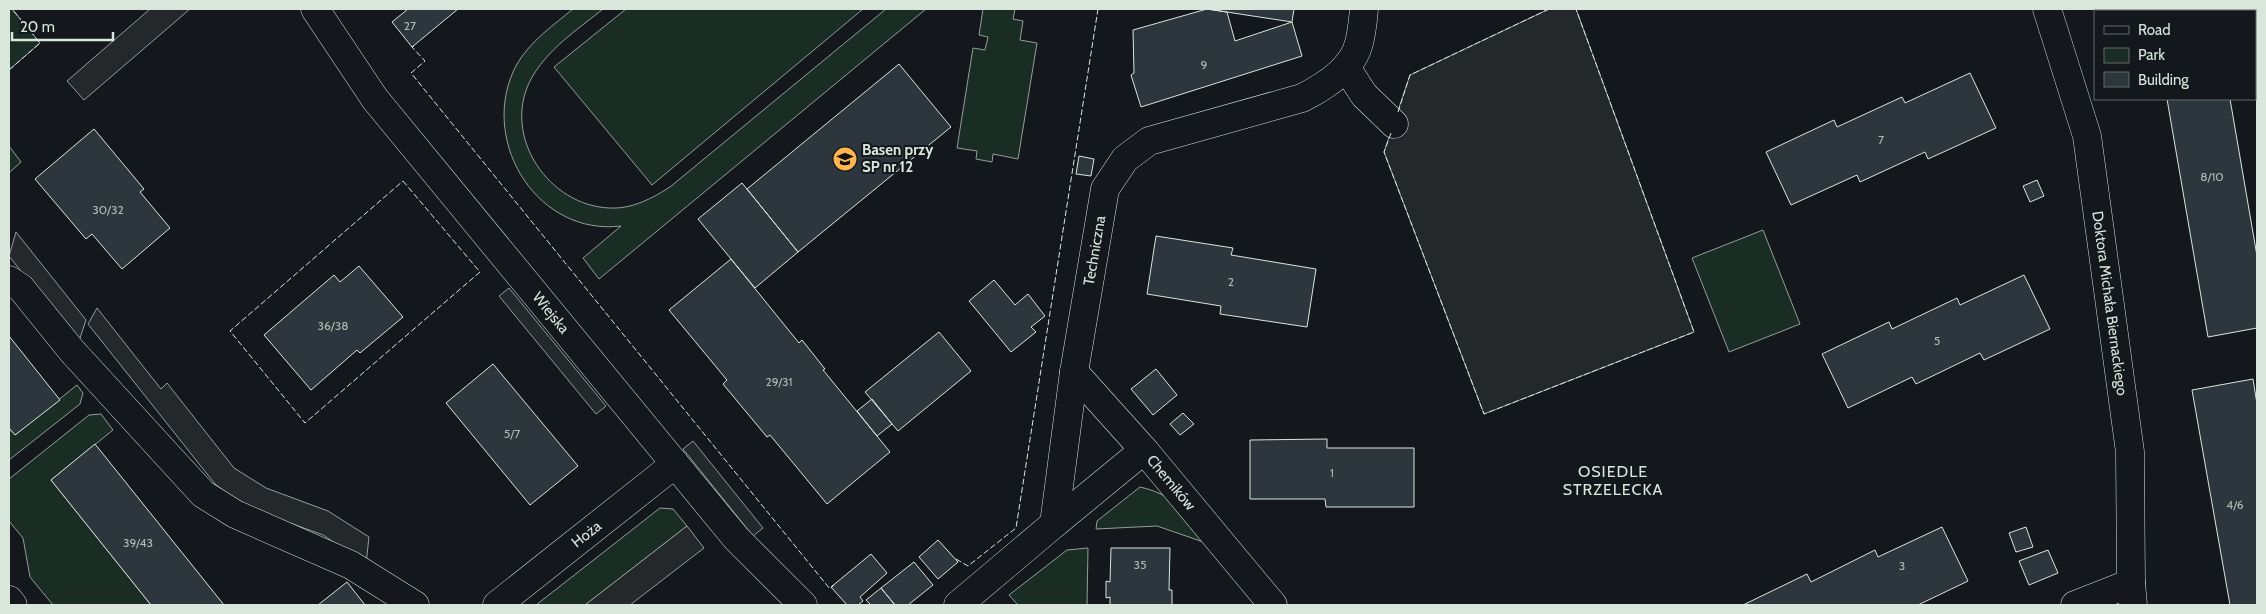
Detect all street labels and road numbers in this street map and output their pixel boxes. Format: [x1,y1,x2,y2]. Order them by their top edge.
street label: Doktora Michała Biernackiego [2088,210,2131,397]
street label: Techniczna [1080,214,1109,287]
street label: Wiejska [529,288,574,338]
street label: Chemików [1143,451,1200,514]
street label: Hoża [568,516,605,551]

